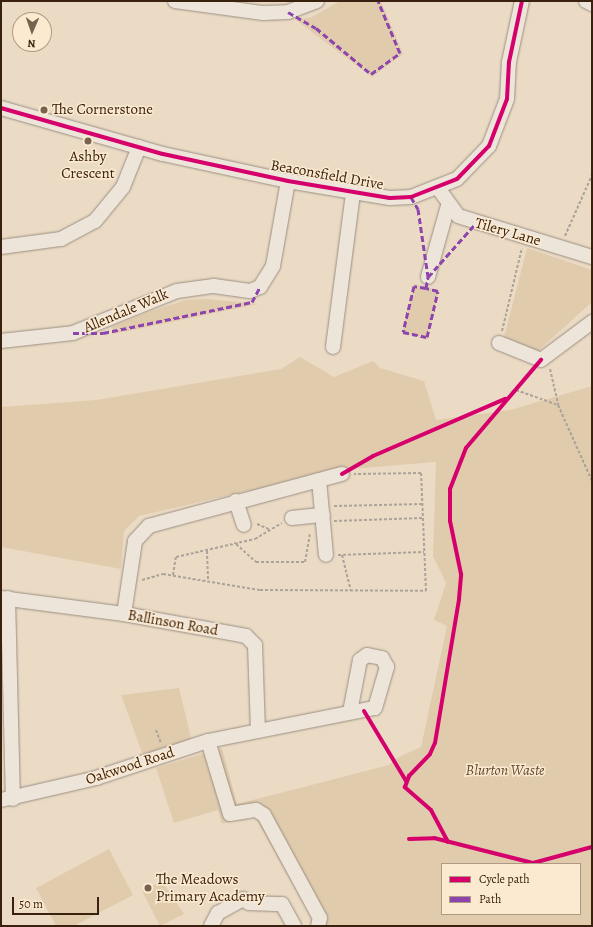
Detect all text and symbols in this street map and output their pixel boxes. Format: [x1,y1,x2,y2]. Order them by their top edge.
north arrow [12,12,52,52]
text: N [27,36,36,51]
place label: The Cornerstone [52,101,153,119]
marker: The Cornerstone [39,105,49,115]
marker: Ashby Crescent [83,136,93,146]
place label: Ashby Crescent [61,147,115,182]
street label: Beaconsfield Drive [269,156,385,194]
street label: Tilery Lane [473,214,543,250]
street label: Allendale Walk [81,285,171,337]
street label: Ballinson Road [126,606,220,640]
street label: Oakwood Road [83,743,177,789]
park label: Blurton Waste [466,762,544,780]
legend [441,863,581,915]
place label: The Meadows Primary Academy [156,870,265,905]
text: Cycle path [479,871,530,887]
marker: The Meadows Primary Academy [143,883,153,893]
scale bar [14,889,101,915]
text: Path [479,891,501,907]
text: 50 m [19,896,43,912]

